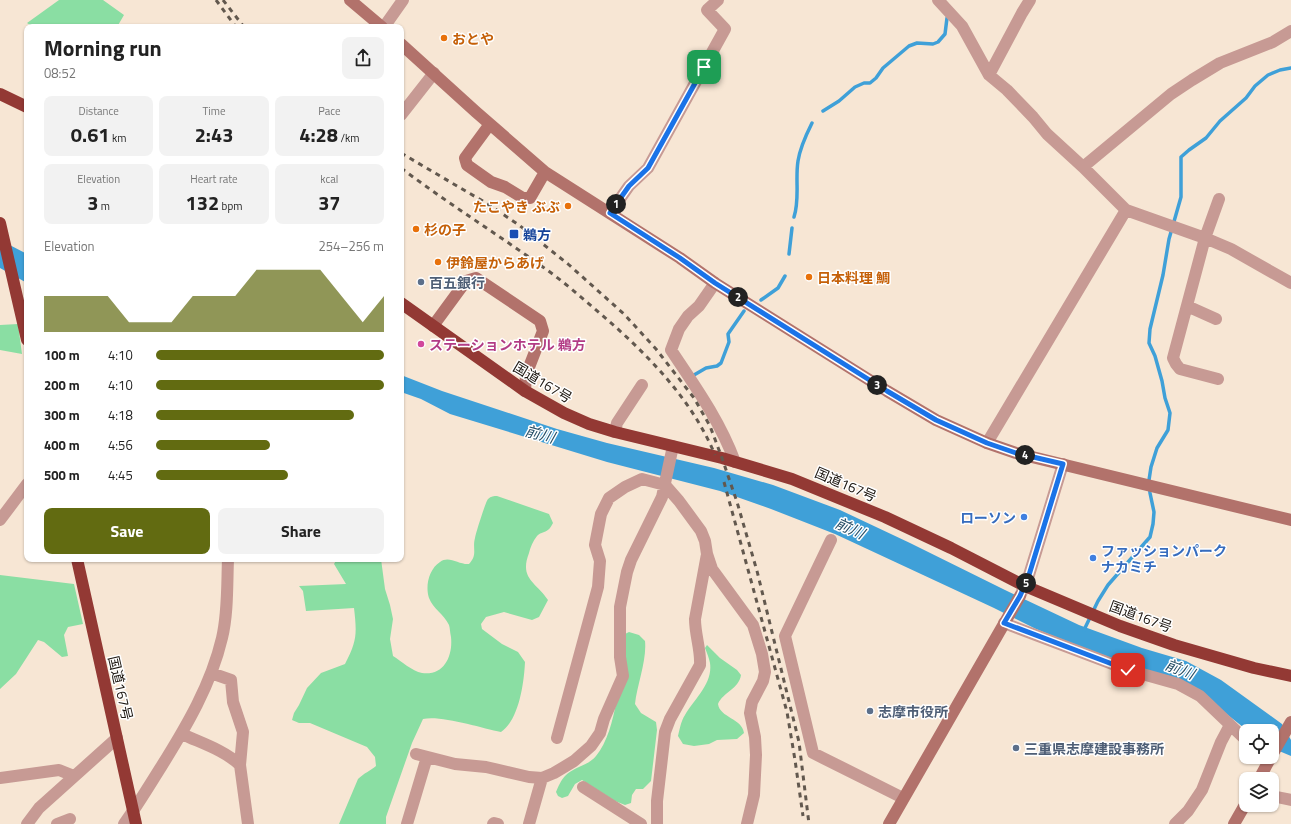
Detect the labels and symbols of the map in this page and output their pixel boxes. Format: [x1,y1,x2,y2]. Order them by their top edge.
place label: おとや [452,28,494,49]
marker: おとや [439,33,449,43]
pin [687,50,721,84]
pin: 1 [606,194,626,214]
place label: たこやき ぶぶ [473,196,560,217]
marker: たこやき ぶぶ [563,201,573,211]
place label: 杉の子 [424,219,466,240]
marker: 杉の子 [411,224,421,234]
place label: 鵜方 [523,224,551,245]
marker: 鵜方 [508,228,520,240]
place label: 伊鈴屋からあげ [446,252,544,273]
marker: 伊鈴屋からあげ [433,257,443,267]
place label: 日本料理 鯛 [817,267,890,288]
place label: 百五銀行 [429,272,485,293]
marker: 日本料理 鯛 [804,272,814,282]
marker: 百五銀行 [416,277,426,287]
pin: 2 [728,287,748,307]
place label: ステーションホテル 鵜方 [429,334,586,355]
marker: ステーションホテル 鵜方 [416,339,426,349]
street label: 国道167号 [510,356,576,408]
pin: 3 [867,375,887,395]
water label: 前川 [523,419,559,450]
pin: 4 [1015,445,1035,465]
street label: 国道167号 [812,462,880,506]
place label: ローソン [960,507,1016,528]
water label: 前川 [832,511,870,546]
marker: ローソン [1019,512,1029,522]
place label: ファッションパーク ナカミチ [1101,540,1227,577]
marker: ファッションパーク ナカミチ [1088,553,1098,563]
pin: 5 [1016,573,1036,593]
street label: 国道167号 [1107,595,1175,637]
pin [1111,653,1145,687]
water label: 前川 [1162,653,1200,686]
street label: 国道167号 [103,654,139,722]
place label: 志摩市役所 [878,701,948,722]
marker: 志摩市役所 [865,706,875,716]
place label: 三重県志摩建設事務所 [1024,738,1164,759]
marker: 三重県志摩建設事務所 [1011,743,1021,753]

